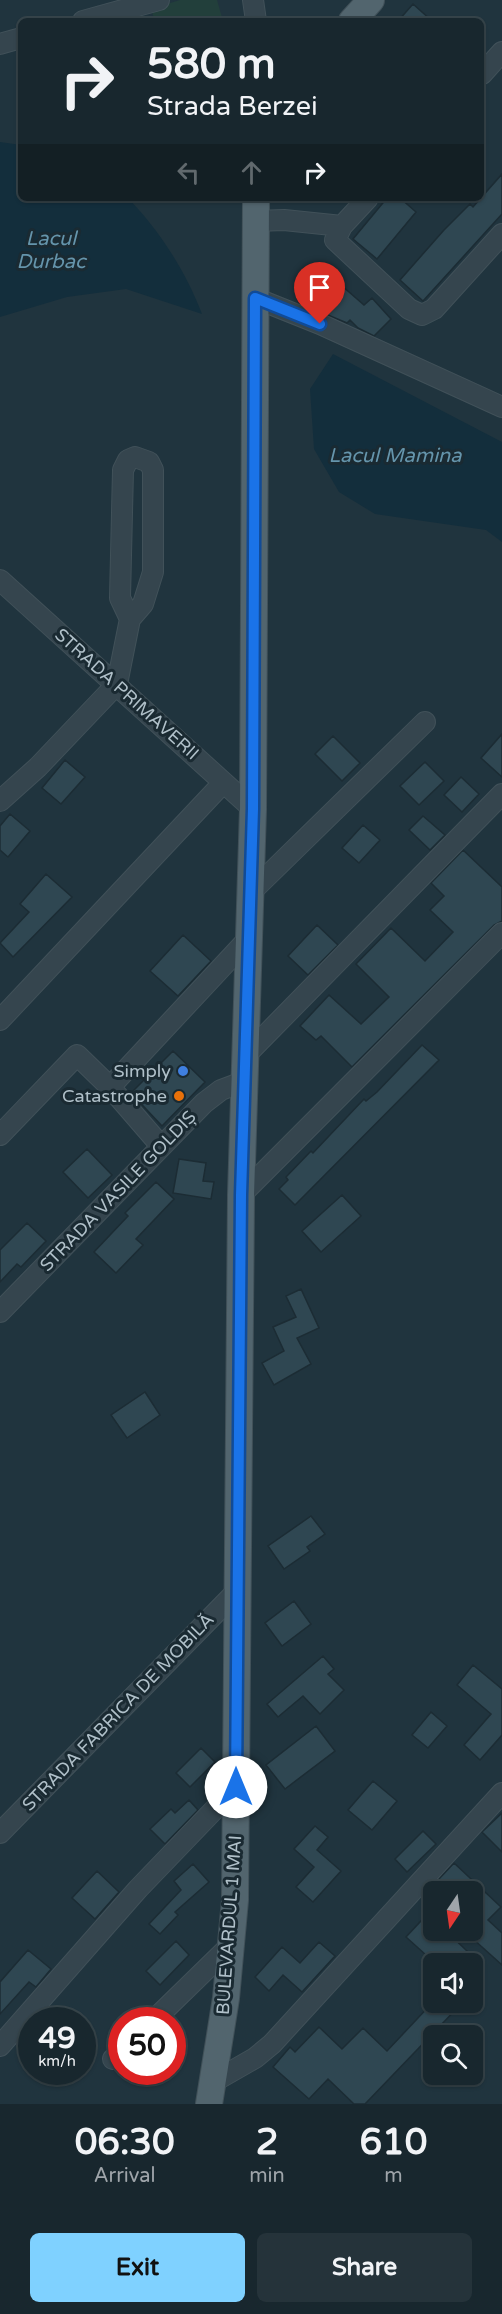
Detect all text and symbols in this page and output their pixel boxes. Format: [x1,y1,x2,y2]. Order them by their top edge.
text: 580 m [147,39,276,90]
icon: right [48,42,126,120]
text: Strada Berzei [147,90,318,123]
icon: left [172,156,205,189]
icon: ahead [235,156,268,189]
icon: right [298,156,331,189]
water label: Lacul Durbac [16,227,88,274]
pin [294,262,345,324]
icon: arrive [303,271,336,304]
water label: Lacul Mamina [328,444,462,468]
street label: STRADA PRIMAVERII [50,624,204,764]
place label: Simply [114,1060,171,1082]
marker: Simply [176,1064,190,1078]
place label: Catastrophe [62,1085,167,1107]
marker: Catastrophe [172,1089,186,1103]
street label: STRADA VASILE GOLDIȘ [35,1106,201,1276]
street label: STRADA FABRICA DE MOBILĂ [18,1609,218,1815]
position arrow [204,1755,268,1819]
street label: BULEVARDUL 1 MAI [212,1834,246,2016]
north arrow [423,1881,483,1941]
map controls [423,1881,483,2085]
button: sound [423,1953,483,2013]
speed limit sign: 50 [108,2007,186,2085]
text: 49 [38,2020,76,2057]
button: search [423,2025,483,2085]
text: km/h [38,2052,76,2070]
text: 06:30 [75,2121,175,2164]
text: 2 [256,2121,278,2164]
text: 610 [359,2121,427,2164]
text: Arrival [94,2164,156,2188]
text: min [249,2164,285,2188]
text: m [384,2164,403,2188]
button: Exit [30,2233,245,2302]
button: Share [257,2233,472,2302]

